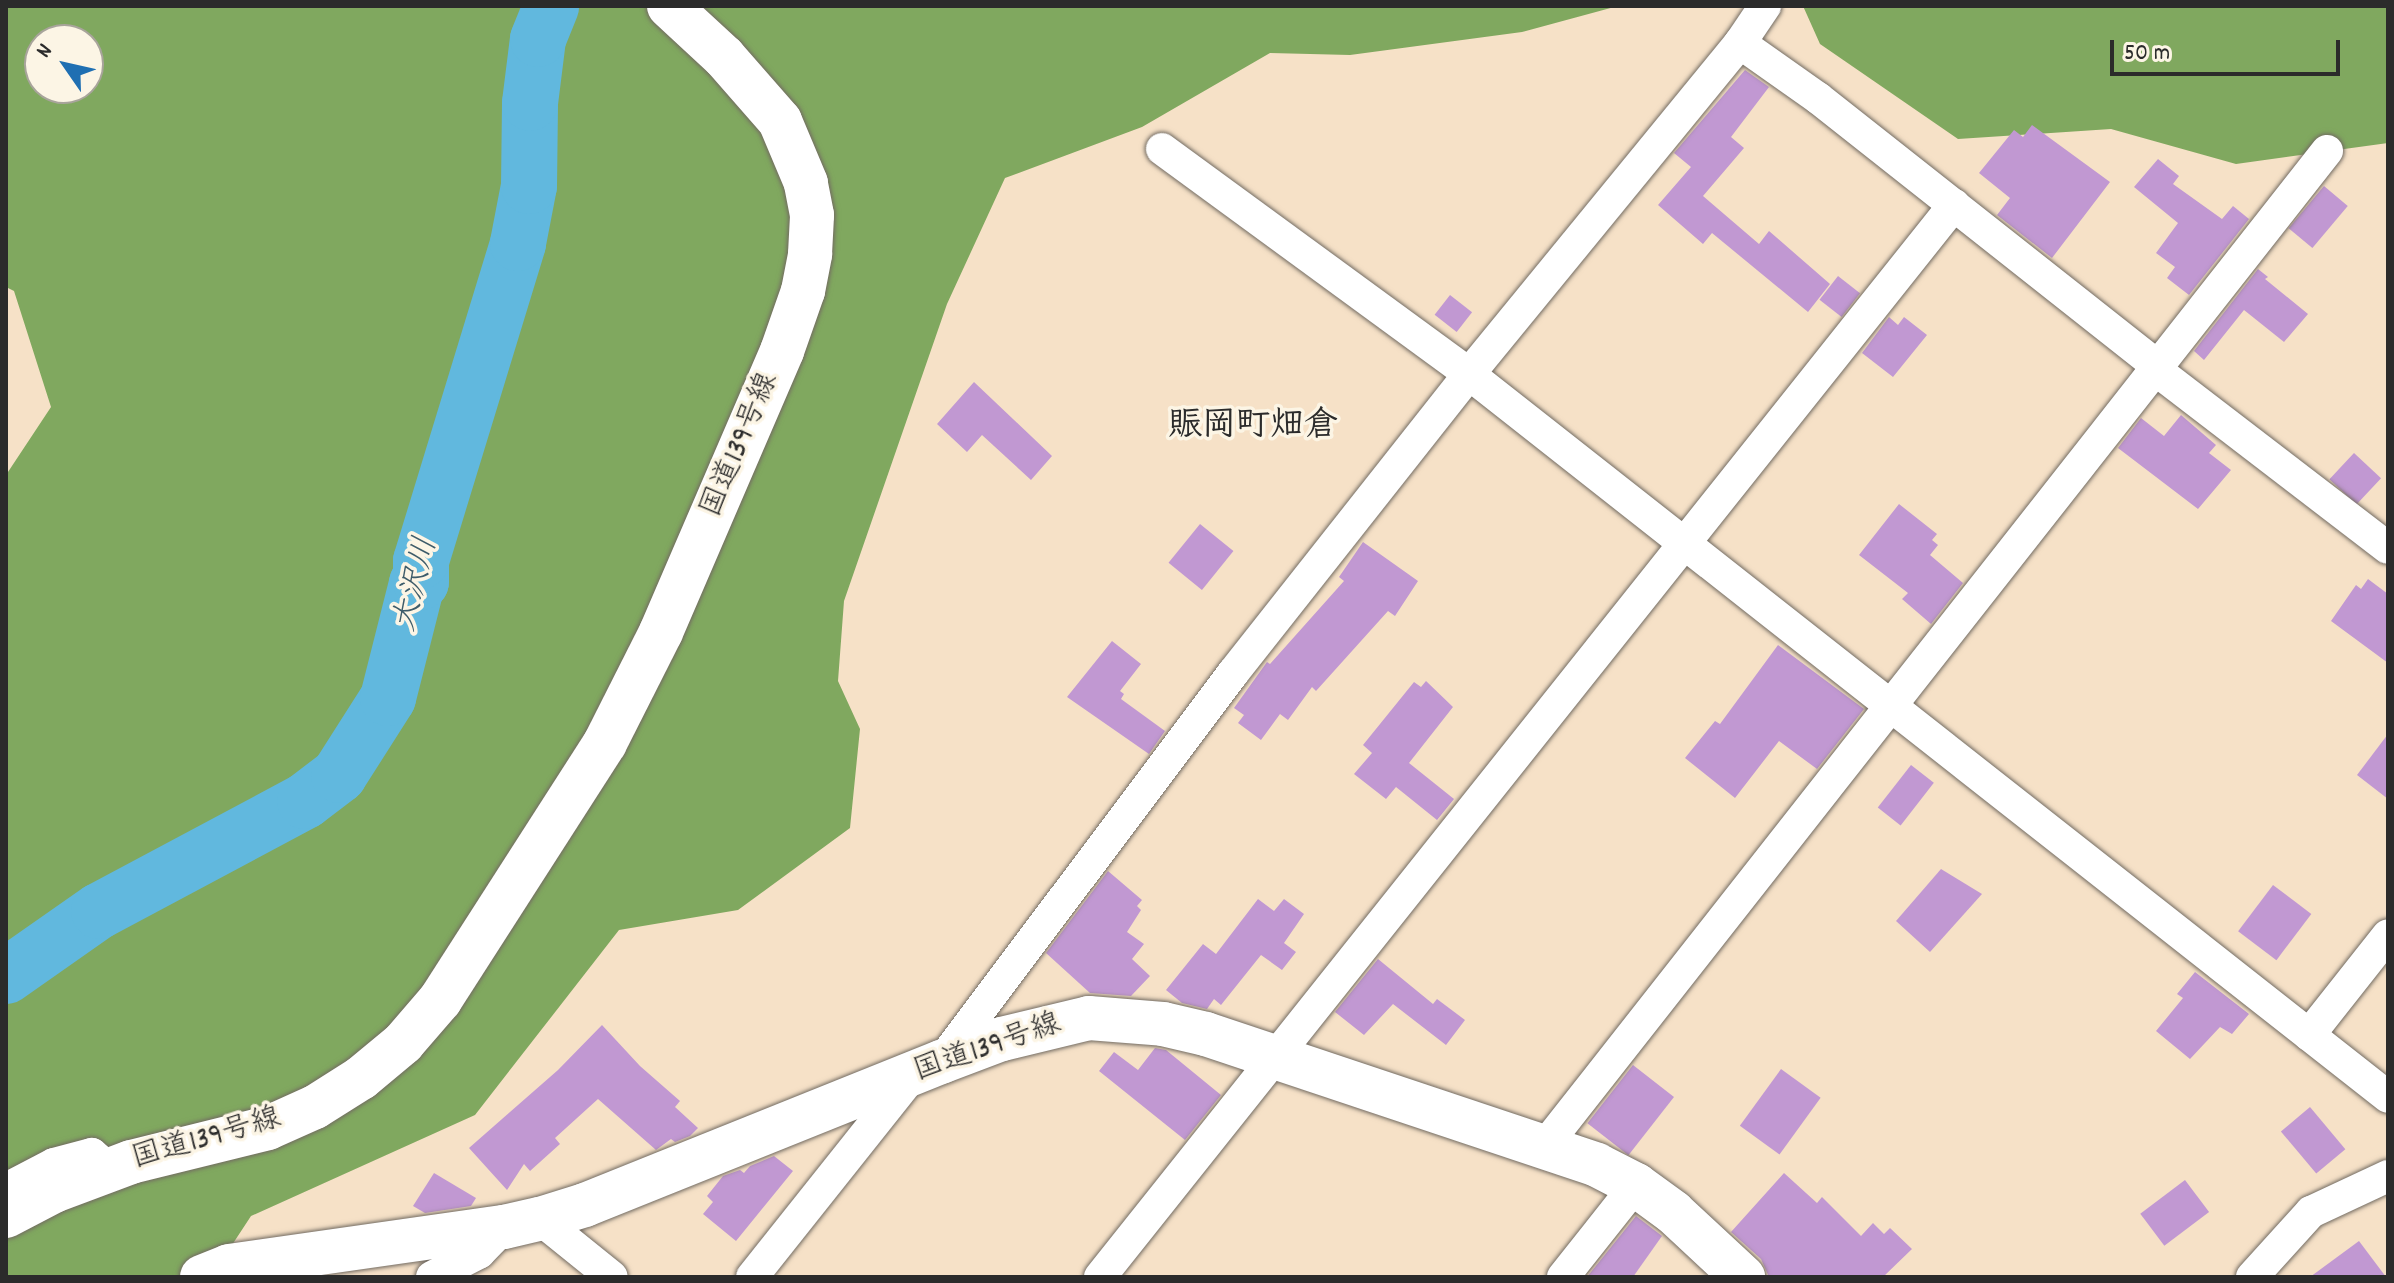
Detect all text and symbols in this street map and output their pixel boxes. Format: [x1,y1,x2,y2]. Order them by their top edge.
north arrow [24,24,104,104]
scale bar [2114,24,2344,74]
text: 50 m [2124,37,2170,71]
text: N [29,38,61,65]
street label: 国道139号線 [695,368,789,524]
district label: 賑岡町畑倉 [1168,408,1338,448]
water label: 大沢川 [388,534,448,636]
street label: 国道139号線 [910,1008,1066,1092]
street label: 国道139号線 [128,1103,286,1179]

